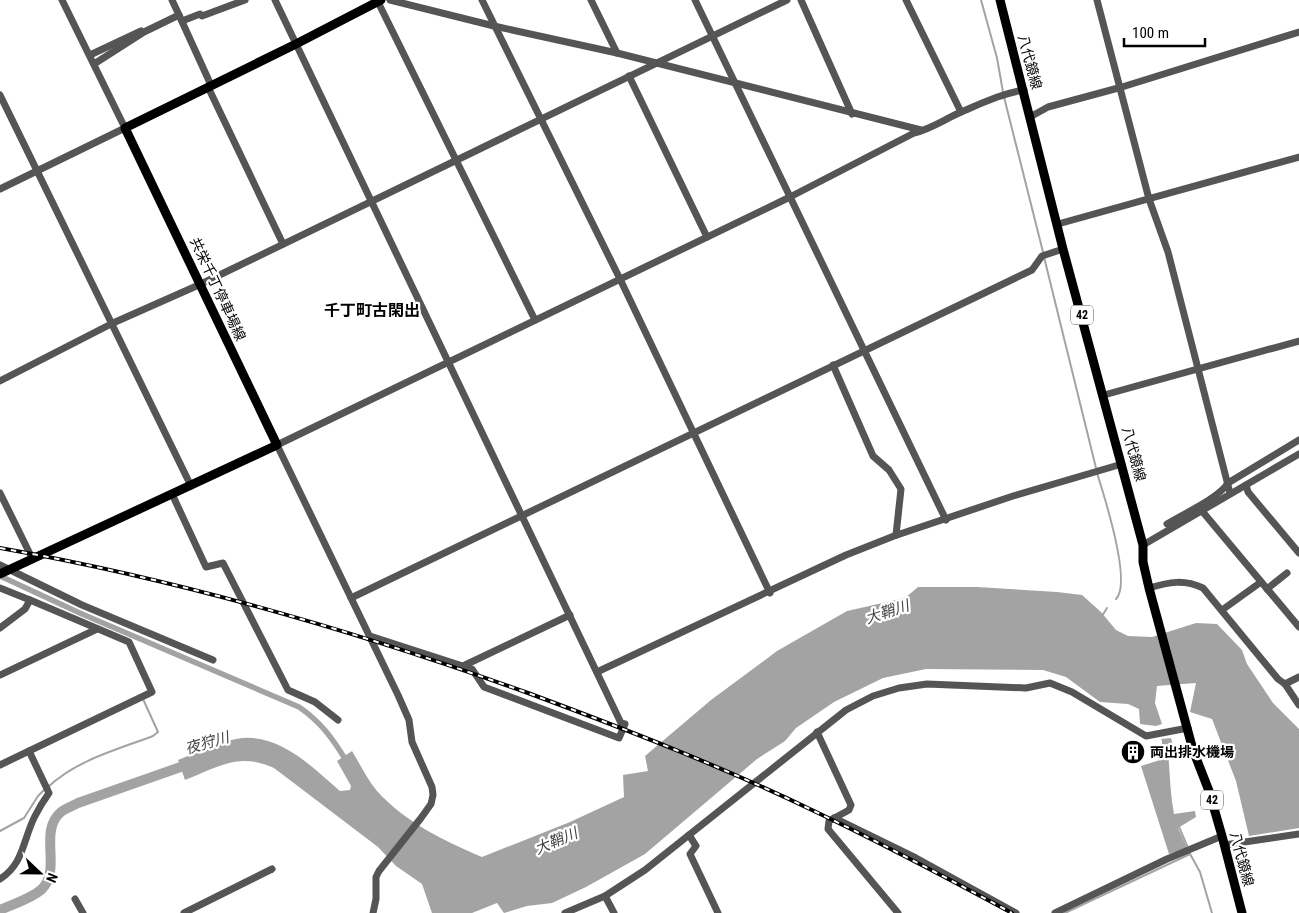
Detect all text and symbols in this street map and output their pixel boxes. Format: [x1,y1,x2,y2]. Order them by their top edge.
scale bar [1124,15,1205,47]
text: 100 m [1132,24,1169,42]
street label: 八代鏡線 [1015,33,1045,91]
street label: 共栄千丁停車場線 [187,235,249,343]
district label: 千丁町古閑出 [324,301,420,320]
road number: 42 [1071,306,1093,324]
street label: 八代鏡線 [1119,425,1149,483]
water label: 大鞘川 [863,596,913,628]
water label: 夜狩川 [183,728,233,758]
building icon: 両出排水機場 [1120,739,1146,765]
place label: 両出排水機場 [1150,744,1234,760]
road number: 42 [1201,790,1223,810]
water label: 大鞘川 [532,823,582,858]
street label: 八代鏡線 [1227,830,1257,888]
north arrow [15,848,65,898]
text: N [43,871,61,885]

